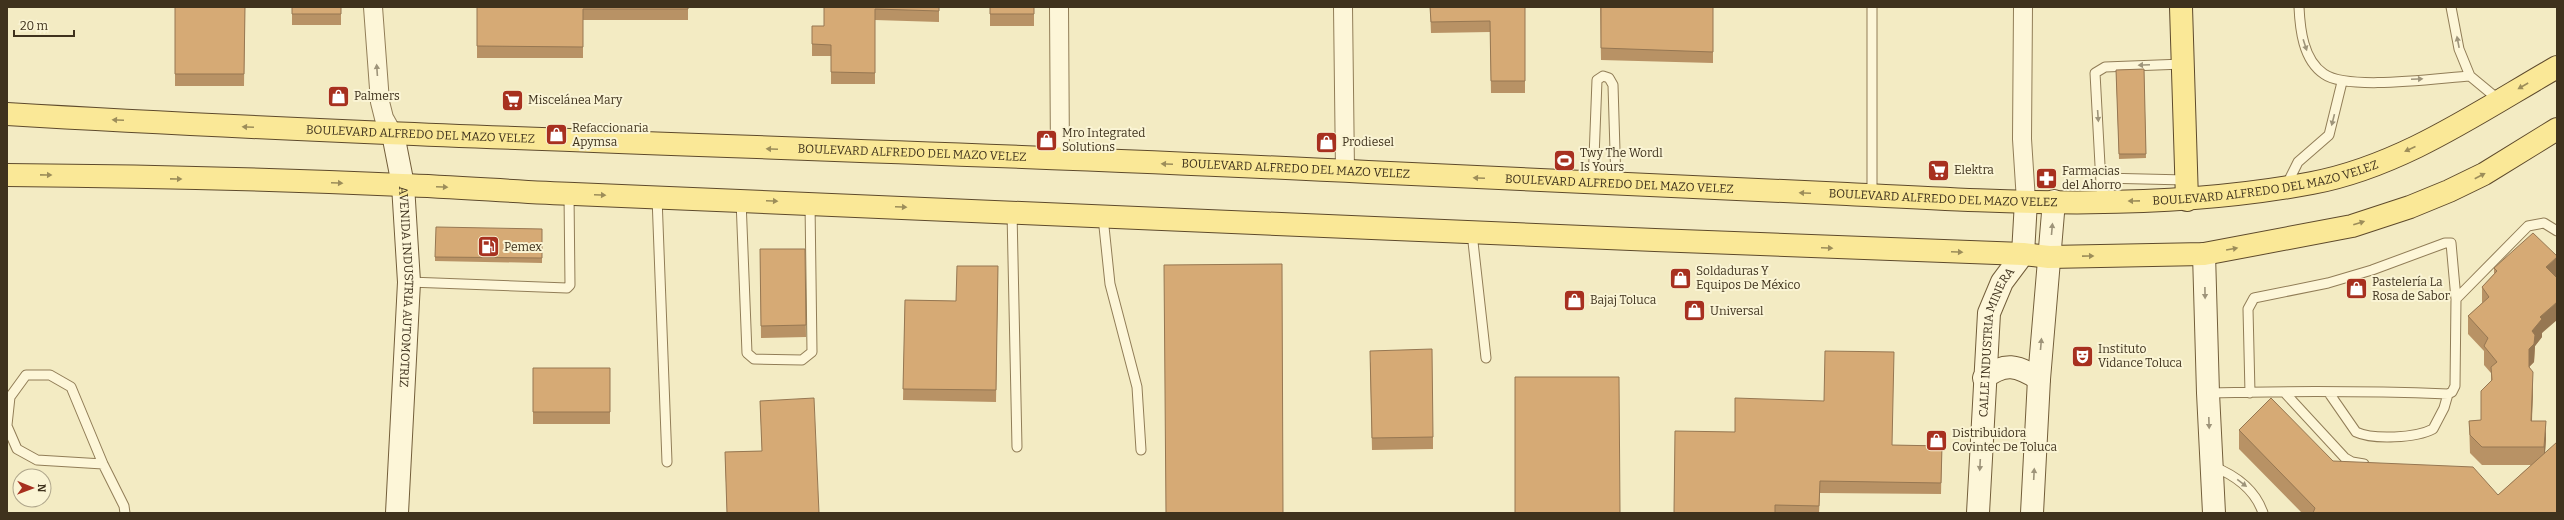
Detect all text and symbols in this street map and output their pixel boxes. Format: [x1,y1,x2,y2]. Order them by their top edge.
scale bar [14,12,74,38]
text: 20 m [20,19,49,33]
one-way arrow [2455,36,2461,48]
one-way arrow [2302,40,2308,52]
one-way arrow [2138,62,2150,69]
one-way arrow [374,64,381,76]
one-way arrow [2411,76,2423,83]
shop icon: Palmers [326,83,352,109]
one-way arrow [2517,83,2529,90]
supermarket icon: Miscelánea Mary [499,87,525,113]
place label: Palmers [354,89,400,103]
place label: Miscelánea Mary [528,93,623,107]
one-way arrow [2094,110,2101,122]
one-way arrow [2330,114,2336,126]
one-way arrow [111,117,124,123]
place label: Refaccionaria Apymsa [572,121,649,149]
street label: BOULEVARD ALFREDO DEL MAZO VELEZ [306,122,535,146]
shop icon: Refaccionaria Apymsa [544,122,570,148]
one-way arrow [242,124,254,131]
place label: Mro Integrated Solutions [1062,126,1146,154]
shop icon: Mro Integrated Solutions [1033,127,1059,153]
shop icon: Prodiesel [1314,129,1340,155]
place label: Prodiesel [1342,135,1395,149]
street label: BOULEVARD ALFREDO DEL MAZO VELEZ [797,142,1027,164]
one-way arrow [765,146,778,152]
place label: Twy The Wordl Is Yours [1580,146,1663,174]
sports icon: Twy The Wordl Is Yours [1552,147,1578,173]
one-way arrow [2403,147,2415,153]
street label: BOULEVARD ALFREDO DEL MAZO VELEZ [1181,156,1411,181]
supermarket icon: Elektra [1926,157,1952,183]
street label: BOULEVARD ALFREDO DEL MAZO VELEZ [2152,157,2380,208]
one-way arrow [1161,160,1173,167]
place label: Elektra [1954,163,1994,177]
place label: Farmacias del Ahorro [2062,164,2121,192]
pharmacy icon: Farmacias del Ahorro [2033,165,2059,191]
one-way arrow [40,172,53,178]
street label: BOULEVARD ALFREDO DEL MAZO VELEZ [1505,172,1734,196]
one-way arrow [2474,173,2485,179]
one-way arrow [170,175,182,182]
one-way arrow [1472,175,1485,181]
one-way arrow [331,180,344,186]
one-way arrow [436,184,449,190]
street label: AVENIDA INDUSTRIA AUTOMOTRIZ [396,186,416,388]
street label: BOULEVARD ALFREDO DEL MAZO VELEZ [1828,186,2058,209]
one-way arrow [1799,189,1811,196]
one-way arrow [594,192,607,198]
one-way arrow [766,197,778,204]
one-way arrow [2127,198,2140,204]
one-way arrow [895,203,907,210]
one-way arrow [2353,220,2365,226]
one-way arrow [2048,223,2055,235]
fuel station icon: Pemex [476,234,502,260]
place label: Pemex [504,240,542,254]
one-way arrow [1821,244,1833,251]
one-way arrow [2225,246,2238,252]
one-way arrow [1951,249,1964,255]
one-way arrow [2082,253,2095,259]
place label: Soldaduras Y Equipos De México [1696,264,1801,292]
street label: CALLE INDUSTRIA MINERA [1976,264,2018,418]
shop icon: Soldaduras Y Equipos De México [1668,265,1694,291]
place label: Pastelería La Rosa de Sabor [2372,275,2451,303]
shop icon: Pastelería La Rosa de Sabor [2344,276,2370,302]
shop icon: Bajaj Toluca [1561,287,1587,313]
one-way arrow [2202,287,2208,300]
place label: Bajaj Toluca [1590,293,1657,307]
shop icon: Universal [1682,298,1708,324]
place label: Universal [1710,304,1764,318]
one-way arrow [2038,338,2045,350]
place label: Instituto Vidance Toluca [2098,342,2183,370]
theatre icon: Instituto Vidance Toluca [2070,343,2096,369]
one-way arrow [2205,417,2212,429]
place label: Distribuidora Covintec De Toluca [1952,426,2057,454]
shop icon: Distribuidora Covintec De Toluca [1924,427,1950,453]
one-way arrow [1977,459,1983,472]
one-way arrow [2031,467,2037,480]
north arrow [12,468,52,508]
one-way arrow [2237,479,2248,488]
text: N [35,484,48,493]

